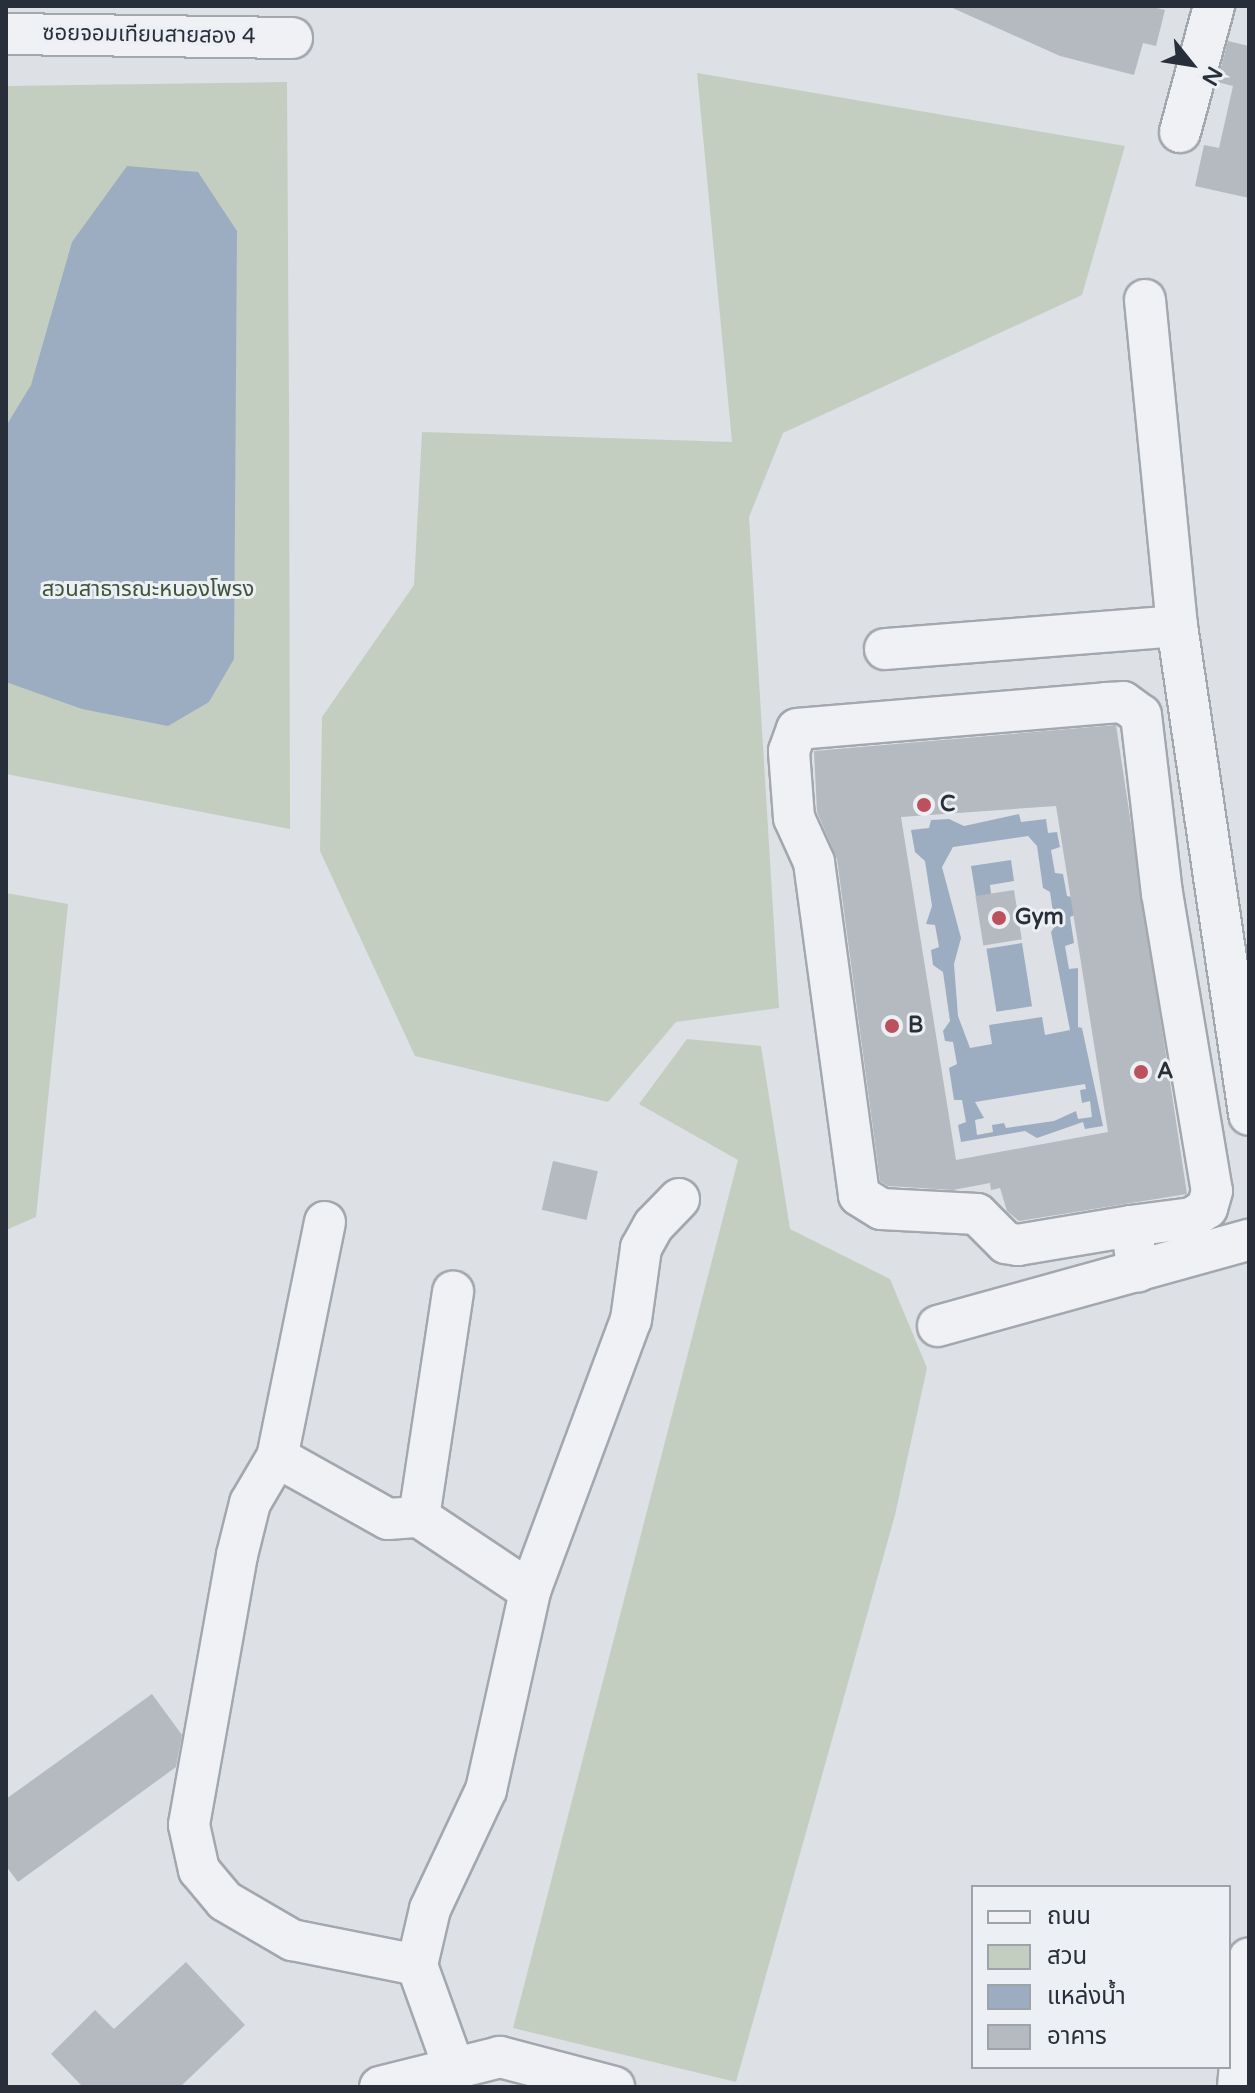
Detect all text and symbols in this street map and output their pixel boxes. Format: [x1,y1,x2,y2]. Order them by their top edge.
street label: ซอยจอมเทียนสายสอง 4 [42,20,256,50]
north arrow [1151,24,1231,104]
text: N [1196,62,1227,90]
park label: สวนสาธารณะหนองโพรง [42,577,254,603]
place label: C [940,792,955,818]
marker: C [915,796,933,814]
place label: Gym [1015,905,1064,931]
marker: Gym [990,909,1008,927]
place label: B [908,1013,923,1039]
marker: B [883,1017,901,1035]
place label: A [1157,1059,1173,1085]
marker: A [1132,1063,1150,1081]
legend [971,1885,1231,2069]
text: ถนน [1047,1902,1091,1931]
text: สวน [1047,1942,1087,1971]
text: แหล่งน้ำ [1047,1982,1126,2011]
text: อาคาร [1047,2022,1107,2051]

